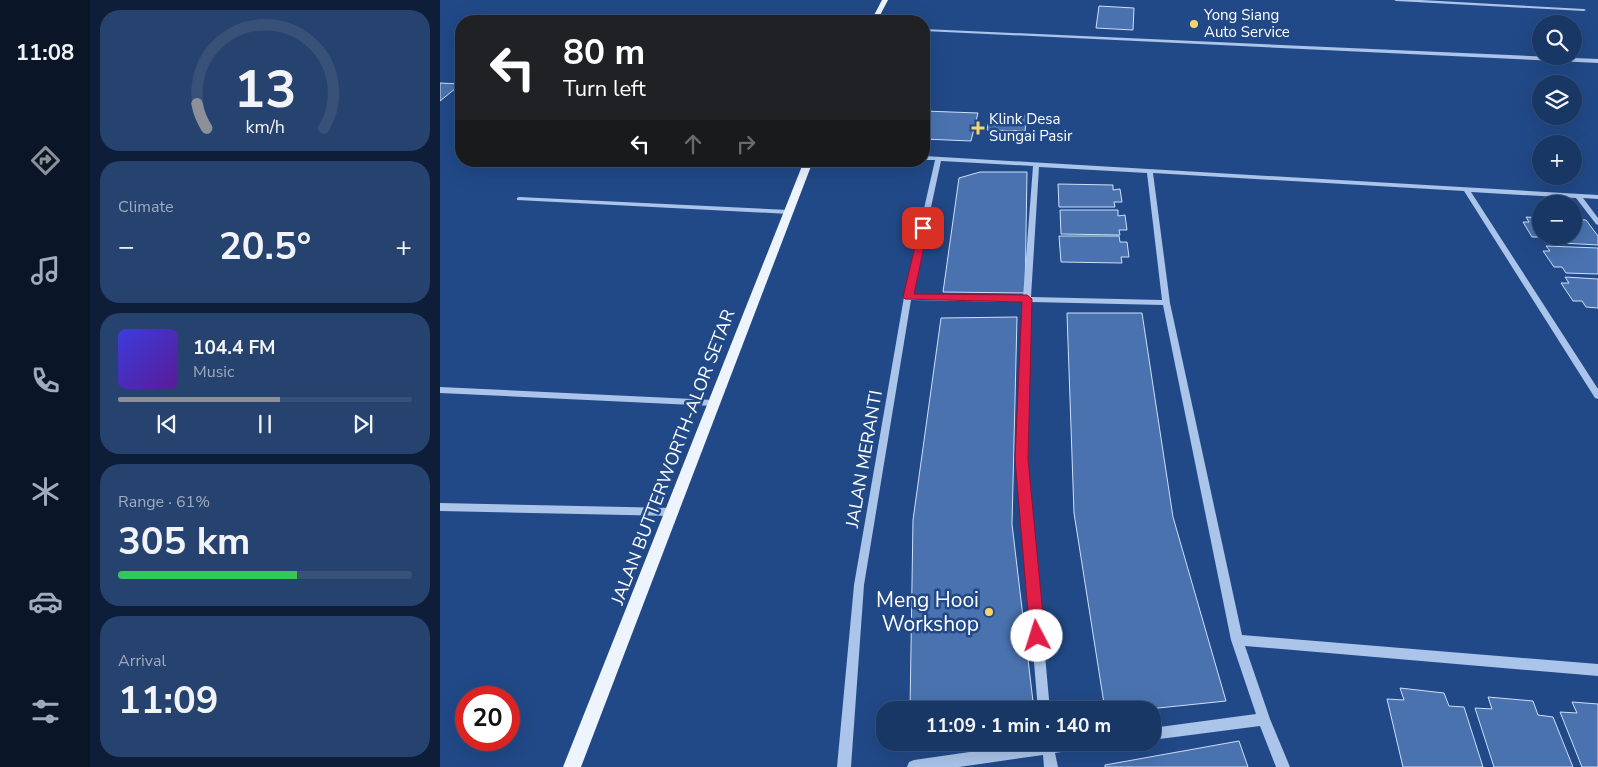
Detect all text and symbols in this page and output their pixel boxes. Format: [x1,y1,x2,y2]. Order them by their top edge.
place label: Yong Siang Auto Service [1203,5,1290,42]
map controls [1532,15,1582,245]
button: search [1532,15,1582,65]
marker: Yong Siang Auto Service [1188,18,1200,30]
text: 80 m [563,29,645,76]
icon: left [480,35,545,100]
text: 11:08 [16,38,74,68]
text: 13 [234,54,296,125]
text: Turn left [563,74,646,104]
button: layers [1532,75,1582,125]
place label: Klink Desa Sungai Pasir [989,109,1073,146]
text: km/h [245,115,285,139]
marker: Klink Desa Sungai Pasir [971,121,985,135]
icon: left [626,130,654,158]
icon: ahead [679,130,707,158]
icon: right [732,130,760,158]
button: + [1532,135,1582,185]
icon: directions [28,143,63,178]
button: − [1532,195,1582,245]
text: Climate [118,196,173,218]
pin [902,207,944,249]
icon: arrive [909,214,937,242]
text: 20.5° [219,221,311,272]
text: − [118,228,135,266]
text: + [395,228,412,266]
icon: music [28,253,63,288]
street label: JALAN BUTTERWORTH-ALOR SETAR [605,306,741,609]
text: 104.4 FM [193,335,276,361]
text: Music [193,361,234,383]
icon: phone [28,363,63,398]
street label: JALAN MERANTI [840,388,888,531]
icon: previous [153,410,181,438]
icon: pause [251,410,279,438]
icon: next [349,410,377,438]
icon: climate [28,474,63,509]
text: Range · 61% [118,491,210,513]
text: 305 km [118,516,250,567]
icon: car [28,584,63,619]
place label: Meng Hooi Workshop [876,586,979,638]
marker: Meng Hooi Workshop [983,606,995,618]
position arrow [1010,609,1062,661]
text: Arrival [118,650,166,672]
text: 11:09 [118,675,219,726]
speed limit sign: 20 [455,686,520,751]
icon: filters [28,694,63,729]
text: 11:09 · 1 min · 140 m [926,713,1111,739]

